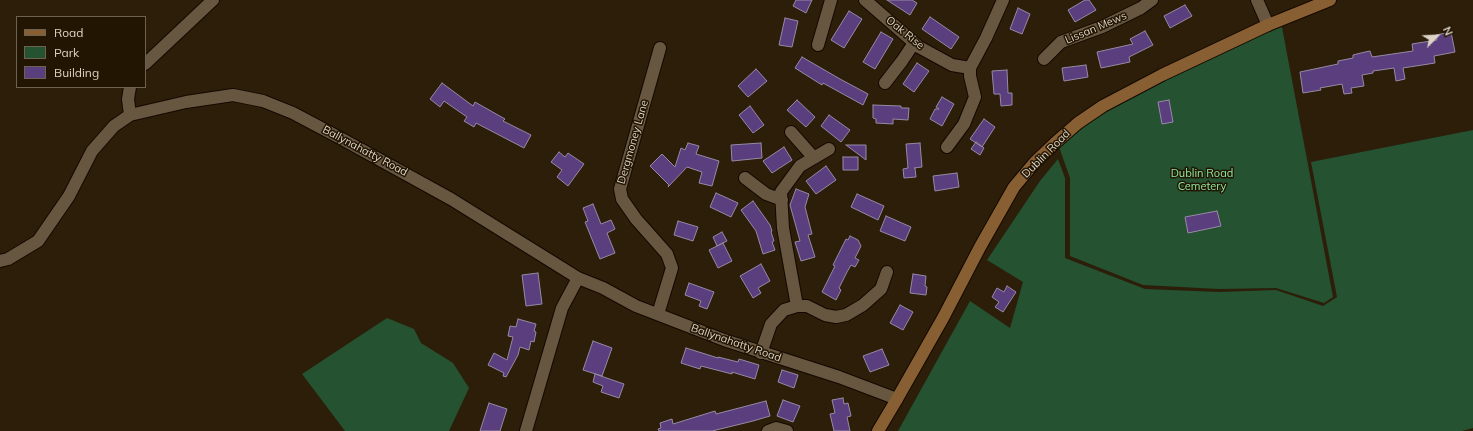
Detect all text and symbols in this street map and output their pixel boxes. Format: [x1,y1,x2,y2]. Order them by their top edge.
street label: Lissan Mews [1063,9,1129,47]
street label: Oak Rise [883,14,927,52]
legend [16,16,146,88]
north arrow [1417,16,1457,56]
text: N [1440,24,1456,38]
text: Road [54,25,83,40]
text: Park [54,45,79,60]
text: Building [54,65,99,80]
street label: Dergmoney Lane [615,98,651,186]
street label: Ballynahatty Road [320,123,410,179]
street label: Dublin Road [1019,127,1073,181]
park label: Dublin Road Cemetery [1171,167,1233,193]
street label: Ballynahatty Road [689,321,783,365]

